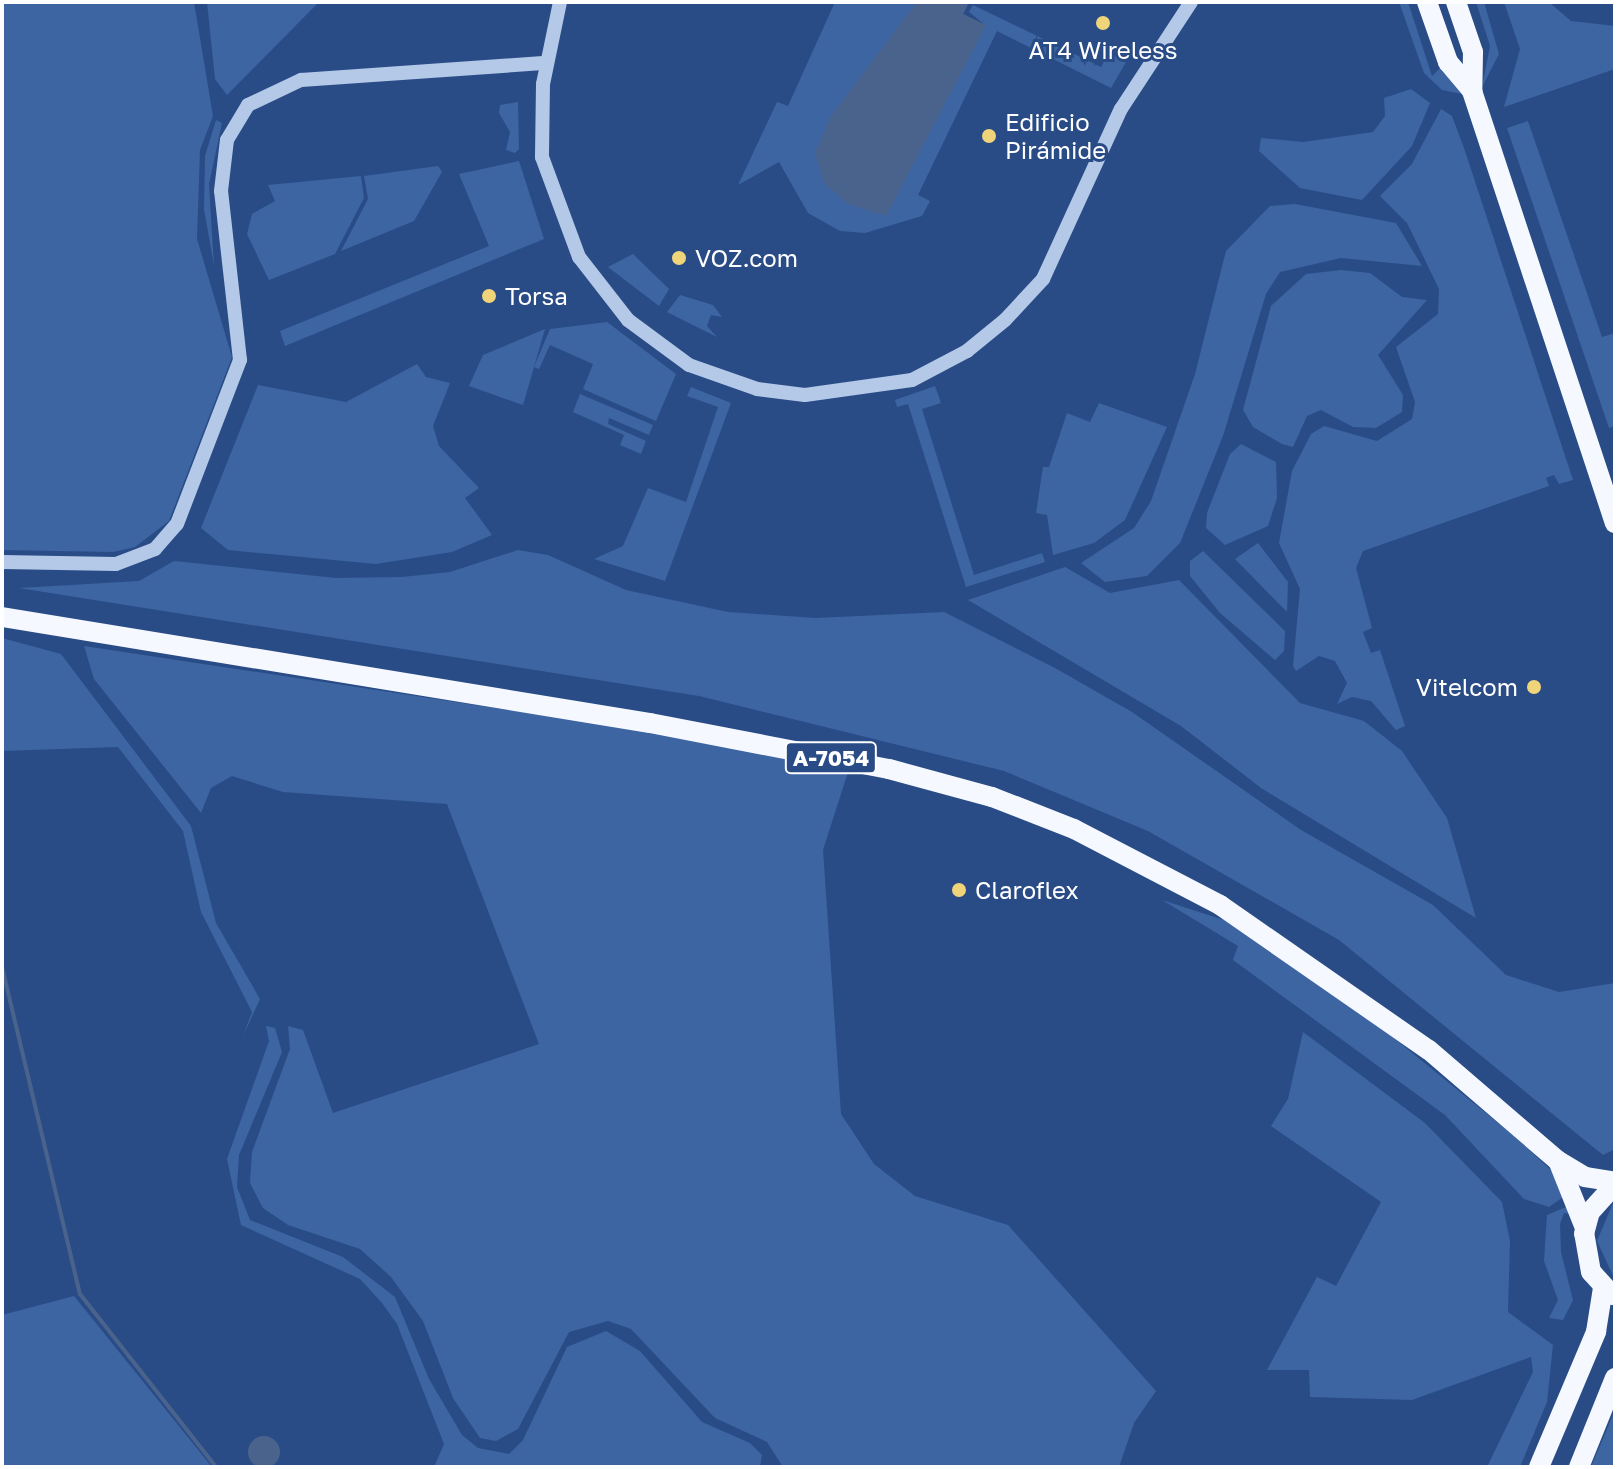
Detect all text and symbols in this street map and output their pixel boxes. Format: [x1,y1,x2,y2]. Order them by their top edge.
marker: AT4 Wireless [1094,14,1112,32]
place label: AT4 Wireless [1029,36,1177,64]
place label: Edificio Pirámide [1005,108,1106,164]
marker: Edificio Pirámide [980,127,998,145]
place label: VOZ.com [695,244,798,272]
marker: VOZ.com [670,249,688,267]
place label: Torsa [505,282,568,310]
marker: Torsa [480,287,498,305]
place label: Vitelcom [1416,673,1518,701]
marker: Vitelcom [1525,678,1543,696]
road number: A-7054 [783,740,879,776]
place label: Claroflex [975,876,1079,904]
marker: Claroflex [950,881,968,899]

